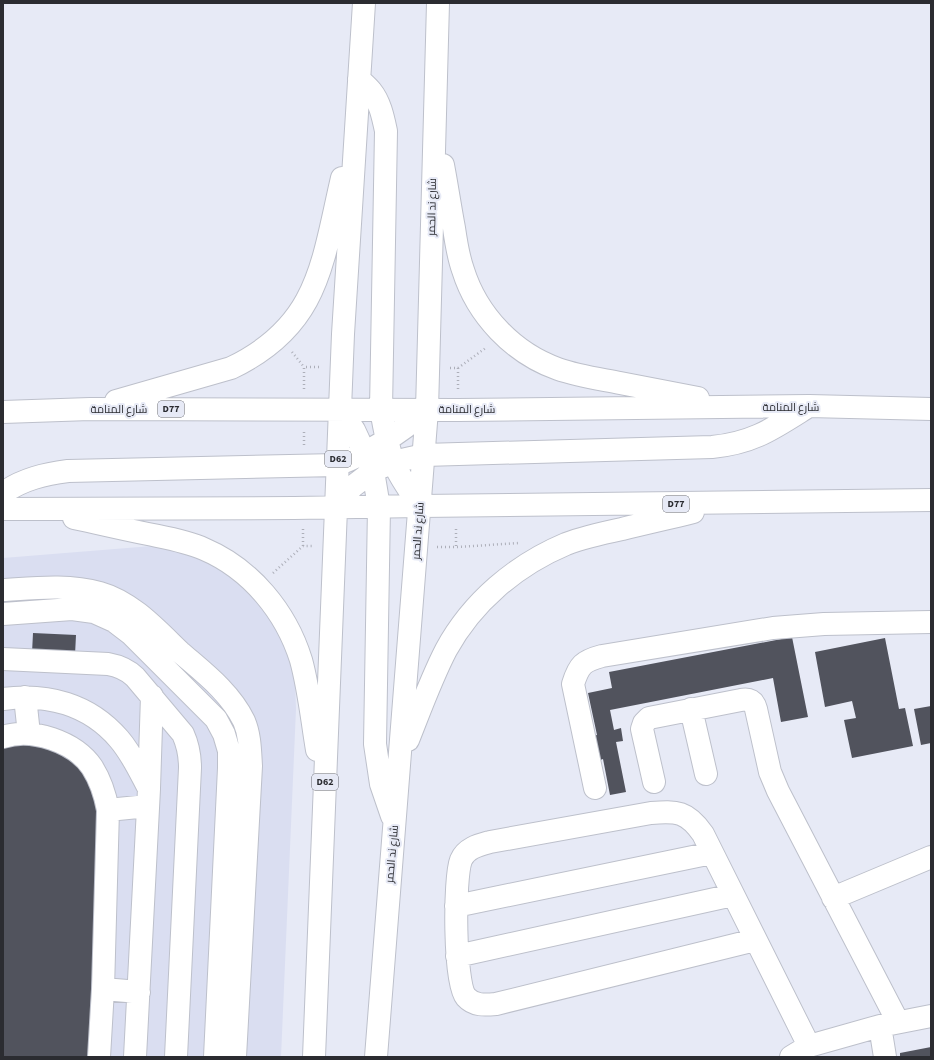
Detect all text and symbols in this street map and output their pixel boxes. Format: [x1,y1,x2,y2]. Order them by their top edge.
street label: شارع ند الحمر [424,178,440,237]
street label: شارع المنامة [763,400,819,415]
road number: D77 [158,401,184,417]
street label: شارع المنامة [91,402,147,417]
street label: شارع المنامة [439,402,495,417]
road number: D62 [325,451,351,467]
road number: D77 [663,496,689,512]
street label: شارع ند الحمر [408,502,428,561]
road number: D62 [312,774,338,790]
street label: شارع ند الحمر [382,825,402,884]

